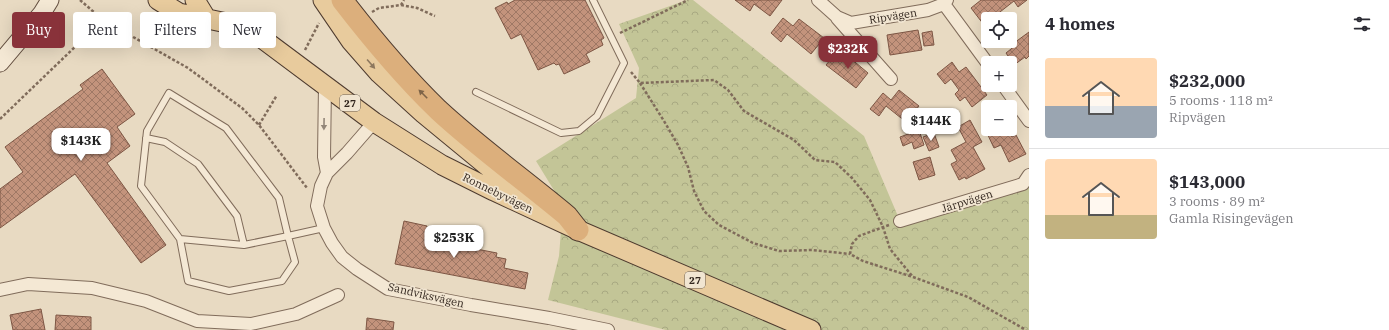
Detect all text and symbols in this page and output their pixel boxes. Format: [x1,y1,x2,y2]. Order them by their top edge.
street label: Ripvägen [868,5,918,27]
chip: Buy [12,12,65,48]
chip: Rent [73,12,132,48]
chip: Filters [140,12,211,48]
chip: New [219,12,276,48]
map controls [981,12,1017,136]
button: locate [981,12,1017,48]
text: 4 homes [1045,13,1115,35]
icon: filters [1351,13,1373,35]
pin: $232K [820,36,876,70]
text: $232K [827,40,869,57]
button: + [981,56,1017,92]
one-way arrow [367,59,376,70]
text: $232,000 [1169,70,1245,92]
icon: home [1077,74,1125,122]
one-way arrow [418,89,428,99]
text: 5 rooms · 118 m² [1169,92,1273,109]
road number: 27 [340,95,360,111]
button: − [981,100,1017,136]
pin: $144K [903,108,959,142]
text: Ripvägen [1169,109,1226,126]
text: $144K [910,112,952,129]
one-way arrow [321,118,327,131]
pin: $143K [53,128,109,162]
text: $143K [60,132,102,149]
street label: Ronnebyvägen [461,170,535,216]
text: $143,000 [1169,171,1245,193]
icon: home [1077,175,1125,223]
street label: Järpvägen [940,187,994,215]
text: 3 rooms · 89 m² [1169,193,1265,210]
text: Gamla Risingevägen [1169,210,1294,227]
pin: $253K [426,225,482,259]
text: $253K [433,229,475,246]
road number: 27 [685,272,705,288]
street label: Sandviksvägen [387,279,465,311]

